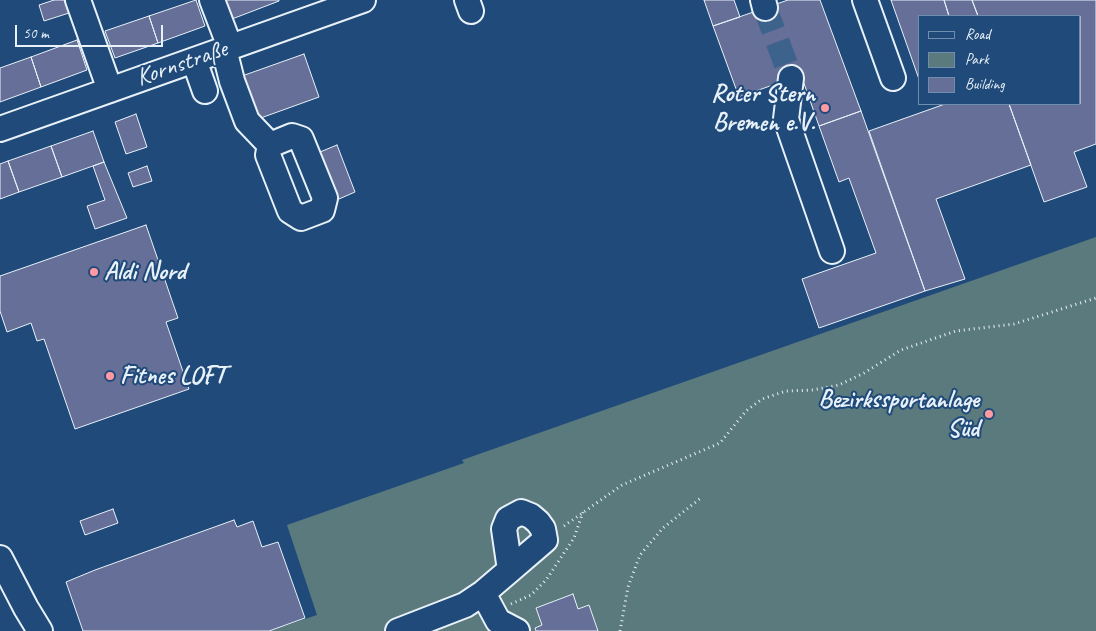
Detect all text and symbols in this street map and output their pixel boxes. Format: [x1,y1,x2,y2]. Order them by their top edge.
scale bar [18,15,165,47]
legend [918,15,1081,105]
text: 50 m [23,24,49,43]
text: Road [965,25,990,44]
street label: Kornstraße [133,34,231,94]
text: Park [965,50,989,69]
text: Building [965,75,1004,94]
place label: Roter Stern Bremen e.V. [711,79,815,138]
marker: Roter Stern Bremen e.V. [819,102,831,114]
place label: Aldi Nord [104,257,186,287]
marker: Aldi Nord [88,266,100,278]
place label: Fitnes LOFT [120,361,226,391]
marker: Fitnes LOFT [104,370,116,382]
place label: Bezirkssportanlage Süd [818,385,979,444]
marker: Bezirkssportanlage Süd [983,408,995,420]

